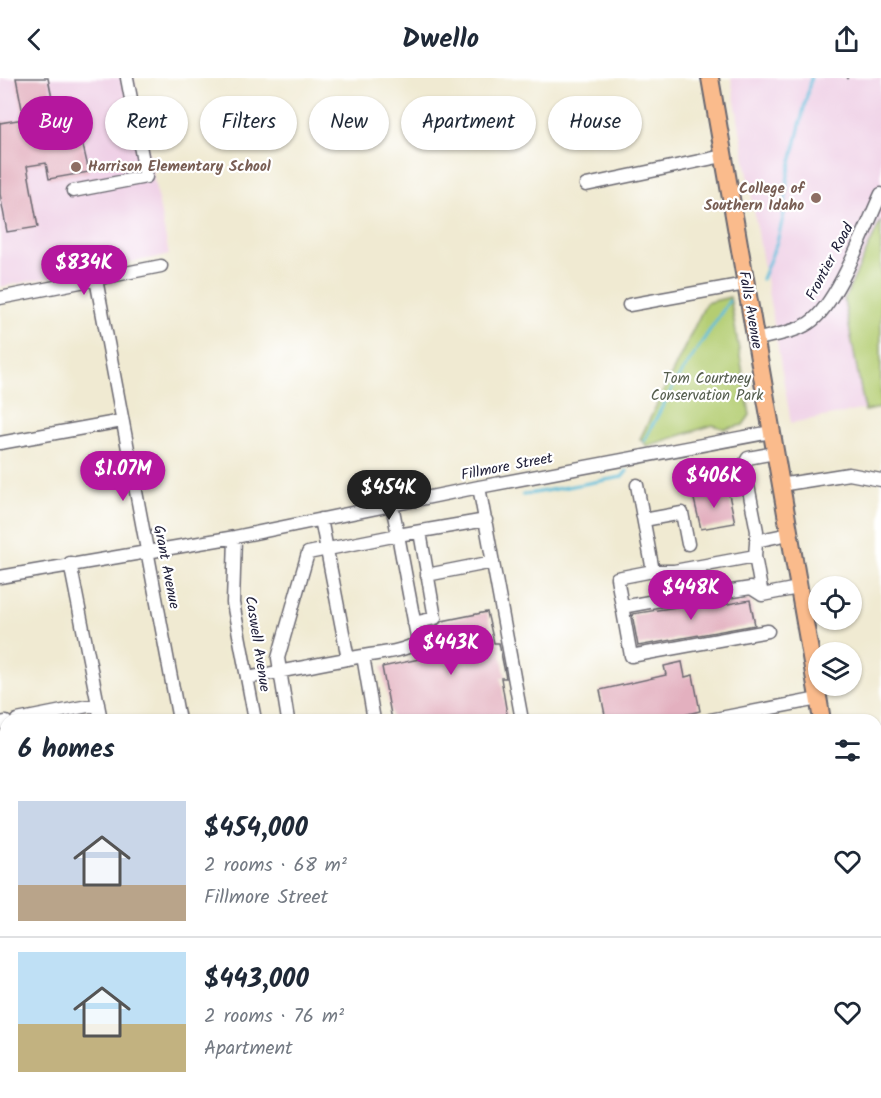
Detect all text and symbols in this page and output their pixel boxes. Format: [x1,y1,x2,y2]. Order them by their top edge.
text: Dwello [402,18,479,61]
icon: back [18,23,51,56]
icon: share [830,23,863,56]
chip: Buy [18,96,93,150]
chip: Rent [105,96,188,150]
chip: Filters [200,96,297,150]
chip: New [309,96,389,150]
chip: Apartment [401,96,536,150]
chip: House [548,96,642,150]
place label: Harrison Elementary School [88,155,271,179]
marker: Harrison Elementary School [69,160,83,174]
place label: College of Southern Idaho [704,177,805,218]
marker: College of Southern Idaho [809,191,823,205]
street label: Frontier Road [800,218,861,305]
pin: $834K [42,245,126,296]
text: $834K [55,248,113,280]
street label: Falls Avenue [731,269,769,351]
park label: Tom Courtney Conservation Park [651,367,764,408]
street label: Fillmore Street [459,446,555,488]
pin: $1.07M [74,451,172,502]
text: $1.07M [94,454,152,486]
pin: $406K [672,458,756,509]
text: $406K [686,461,742,493]
pin: $454K [347,470,431,521]
text: $454K [361,473,417,505]
street label: Grant Avenue [146,523,186,611]
pin: $448K [649,570,733,621]
text: $448K [662,573,720,605]
map controls [808,576,862,696]
button: locate [808,576,862,630]
street label: Caswell Avenue [238,594,276,694]
pin: $443K [409,625,493,676]
text: $443K [423,628,479,660]
button: layers [808,642,862,696]
text: 6 homes [18,729,115,771]
icon: filters [831,734,864,767]
text: $454,000 [204,808,308,850]
icon: home [66,825,138,897]
icon: heart [831,845,864,878]
text: 2 rooms · 68 m² [204,850,347,882]
text: Fillmore Street [204,882,328,914]
text: $443,000 [204,959,309,1001]
icon: home [66,976,138,1048]
icon: heart [831,996,864,1029]
text: 2 rooms · 76 m² [204,1001,344,1033]
text: Apartment [204,1033,293,1065]

